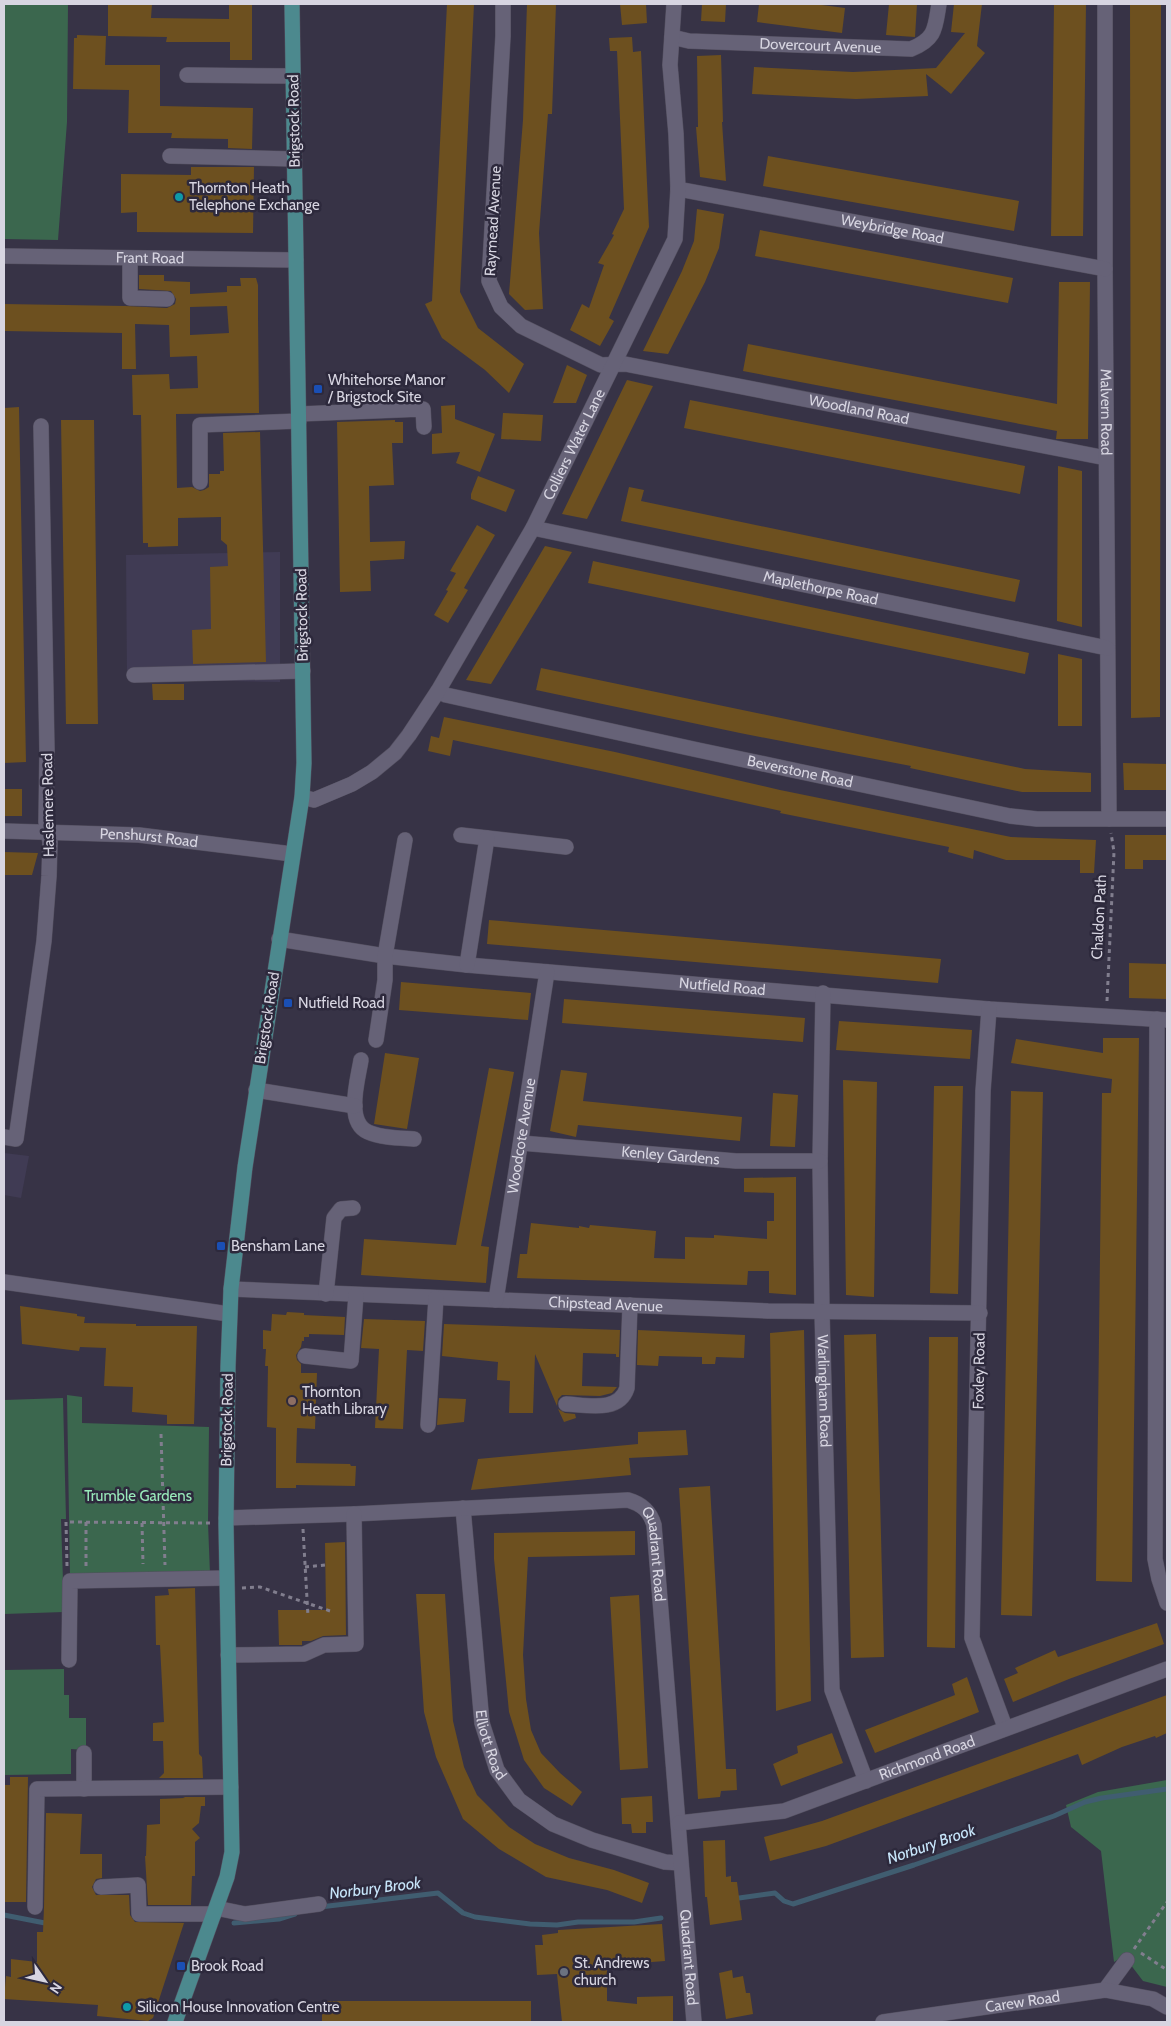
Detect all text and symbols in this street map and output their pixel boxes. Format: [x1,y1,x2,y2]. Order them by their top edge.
street label: Dovercourt Avenue [759,35,882,57]
street label: Brigstock Road [284,74,304,168]
street label: Raymead Avenue [481,165,505,277]
place label: Thornton Heath Telephone Exchange [189,179,320,214]
marker: Thornton Heath Telephone Exchange [173,191,185,203]
street label: Weybridge Road [839,211,945,248]
street label: Frant Road [116,249,184,267]
street label: Malvern Road [1097,369,1115,455]
place label: Whitehorse Manor / Brigstock Site [327,371,445,406]
marker: Whitehorse Manor / Brigstock Site [312,383,324,395]
street label: Colliers Water Lane [539,386,609,503]
street label: Woodland Road [807,391,911,428]
street label: Maplethorpe Road [762,567,880,609]
street label: Brigstock Road [292,568,312,662]
street label: Beverstone Road [745,752,854,792]
street label: Haslemere Road [38,753,58,857]
street label: Penshurst Road [99,825,199,851]
street label: Chaldon Path [1088,874,1110,960]
street label: Brigstock Road [251,971,283,1065]
street label: Nutfield Road [678,974,766,999]
place label: Nutfield Road [298,994,385,1012]
marker: Nutfield Road [282,997,294,1009]
street label: Woodcote Avenue [504,1076,539,1195]
street label: Kenley Gardens [621,1142,720,1169]
place label: Bensham Lane [231,1237,325,1255]
marker: Bensham Lane [215,1240,227,1252]
street label: Chipstead Avenue [548,1293,663,1316]
street label: Foxley Road [969,1332,989,1410]
street label: Warlingham Road [814,1334,835,1447]
street label: Brigstock Road [217,1373,237,1467]
place label: Thornton Heath Library [302,1383,387,1418]
marker: Thornton Heath Library [286,1395,298,1407]
park label: Trumble Gardens [84,1487,192,1505]
street label: Quadrant Road [638,1503,669,1602]
street label: Elliott Road [472,1709,510,1784]
street label: Richmond Road [876,1732,977,1784]
water label: Norbury Brook [884,1820,979,1868]
water label: Norbury Brook [328,1873,423,1903]
street label: Quadrant Road [676,1909,702,2006]
place label: St. Andrews church [574,1954,649,1989]
north arrow [20,1956,70,2006]
place label: Brook Road [191,1957,264,1975]
marker: Brook Road [175,1960,187,1972]
marker: St. Andrews church [558,1966,570,1978]
text: N [46,1979,66,1997]
street label: Carew Road [984,1988,1061,2016]
place label: Silicon House Innovation Centre [137,1998,340,2016]
marker: Silicon House Innovation Centre [121,2001,133,2013]

